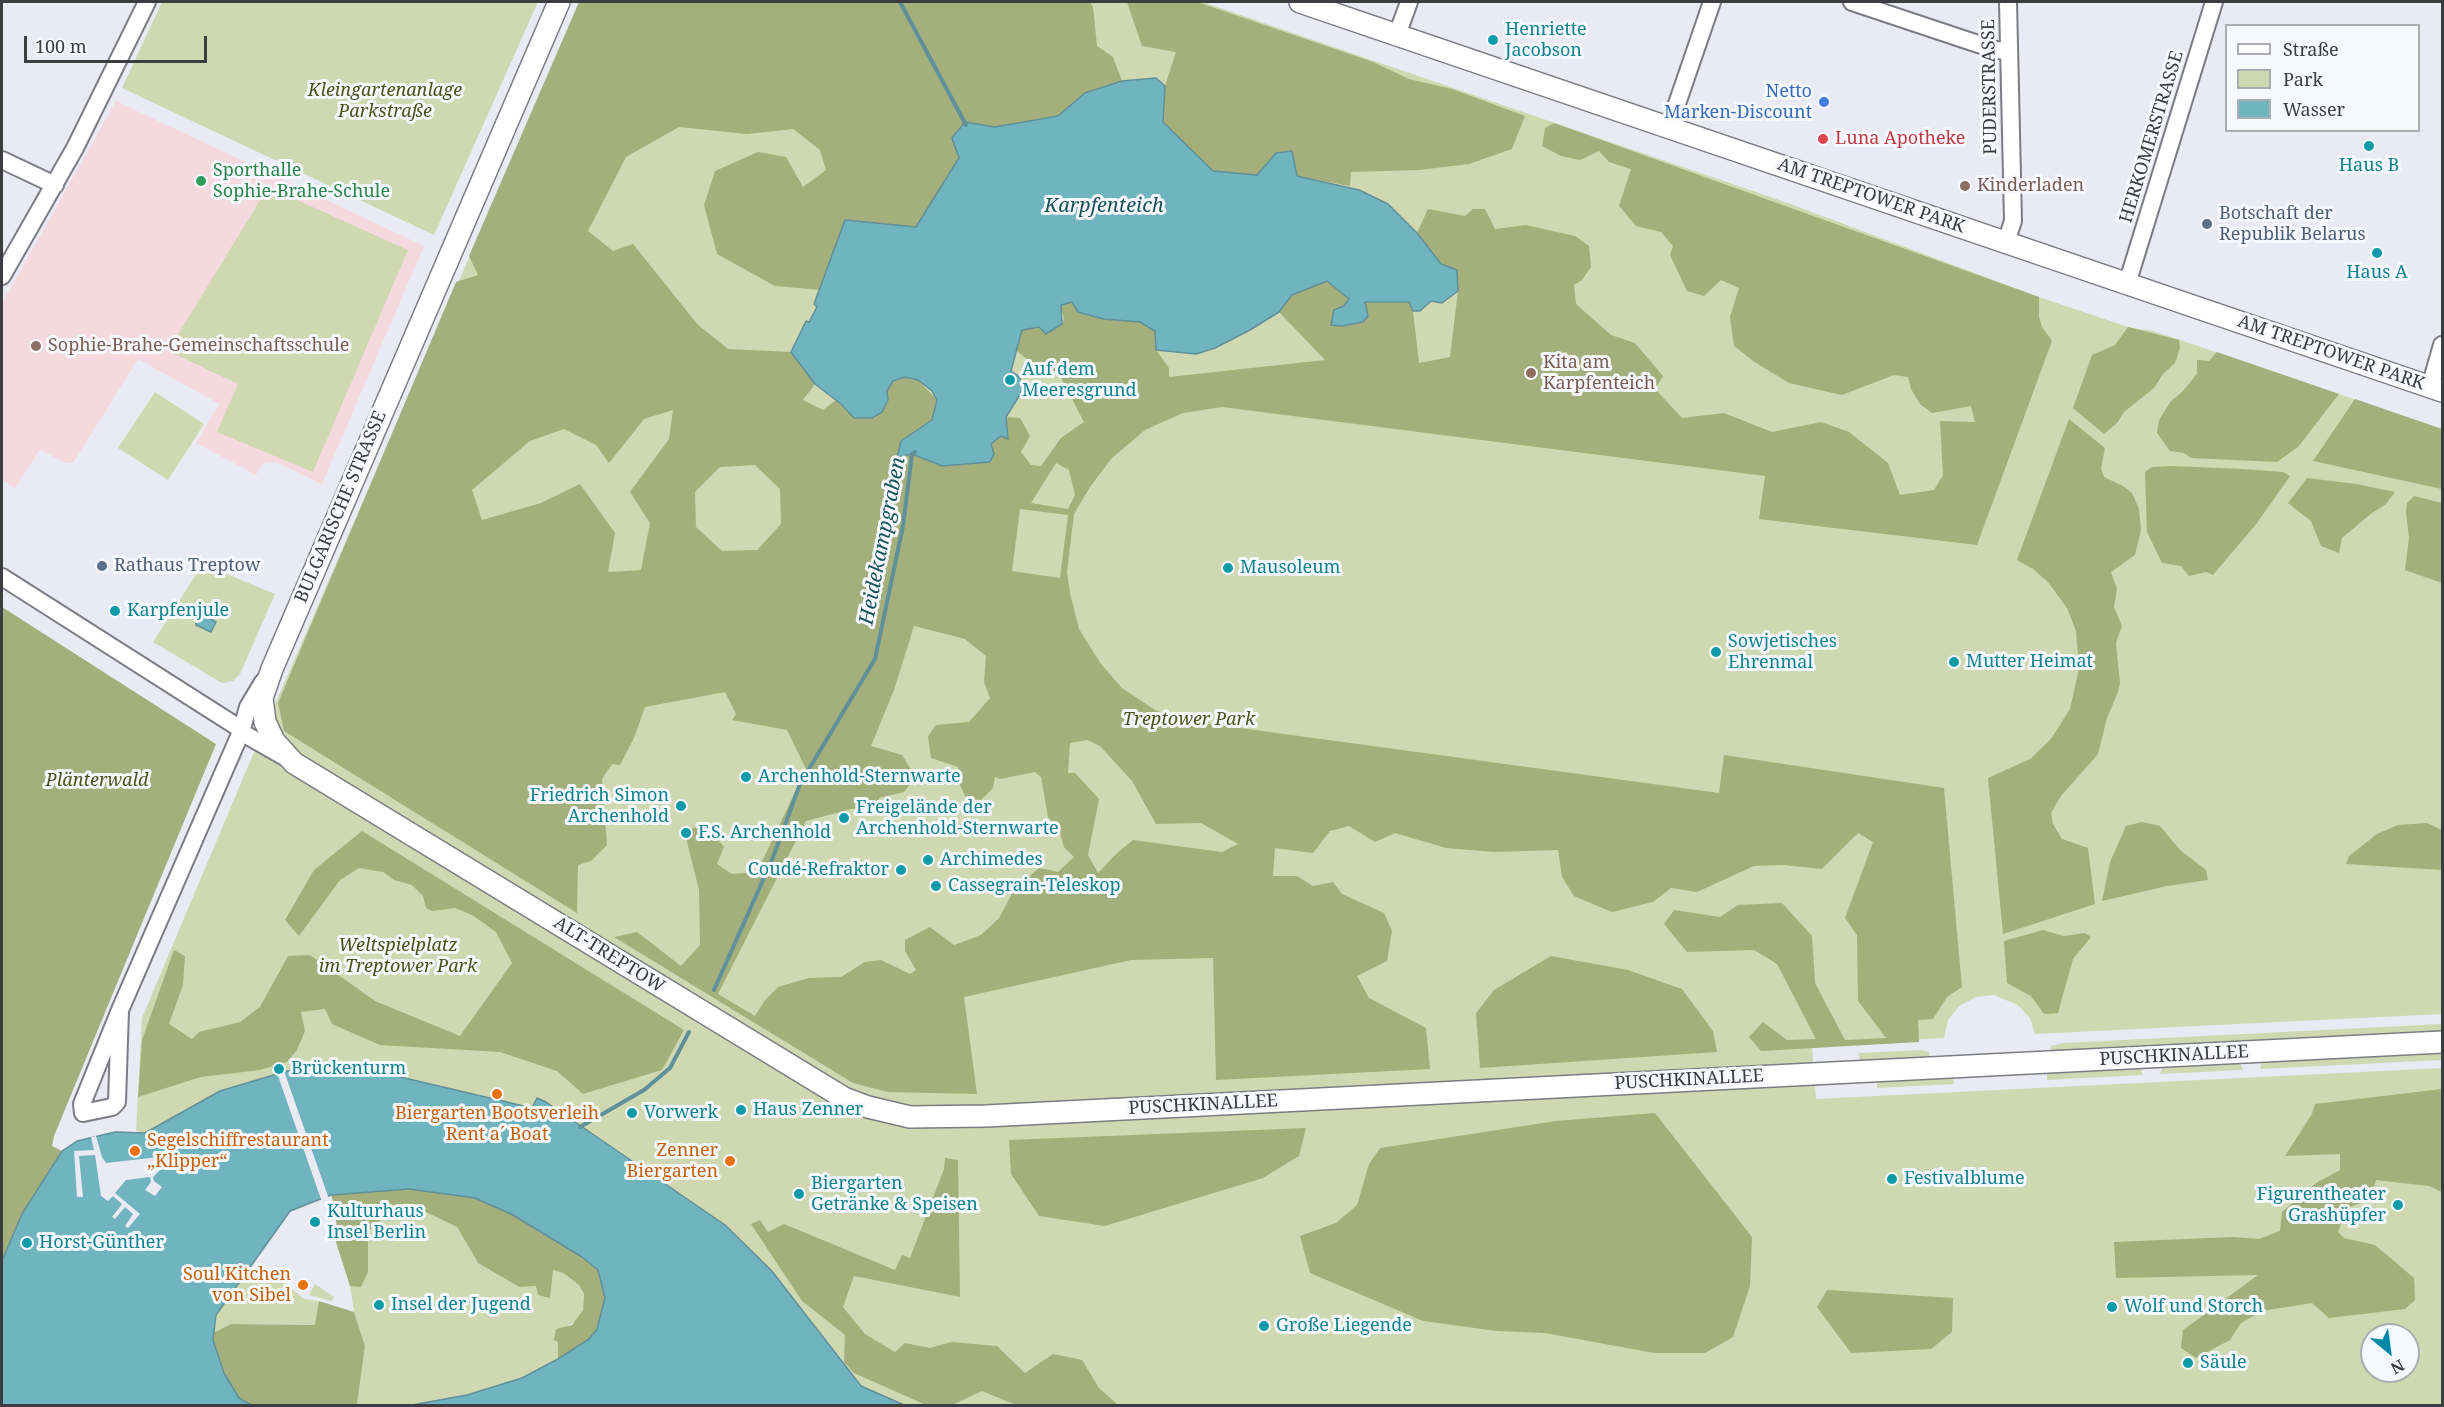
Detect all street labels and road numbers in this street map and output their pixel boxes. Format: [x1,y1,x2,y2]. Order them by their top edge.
street label: PUDERSTRASSE [1978,19,2002,155]
street label: HERKOMERSTRASSE [2116,48,2188,226]
street label: AM TREPTOWER PARK [1775,154,1967,238]
street label: AM TREPTOWER PARK [2235,311,2427,395]
street label: BULGARISCHE STRASSE [291,408,391,606]
street label: ALT-TREPTOW [550,912,668,998]
street label: PUSCHKINALLEE [2099,1041,2249,1071]
street label: PUSCHKINALLEE [1614,1065,1764,1095]
street label: PUSCHKINALLEE [1128,1090,1278,1120]

